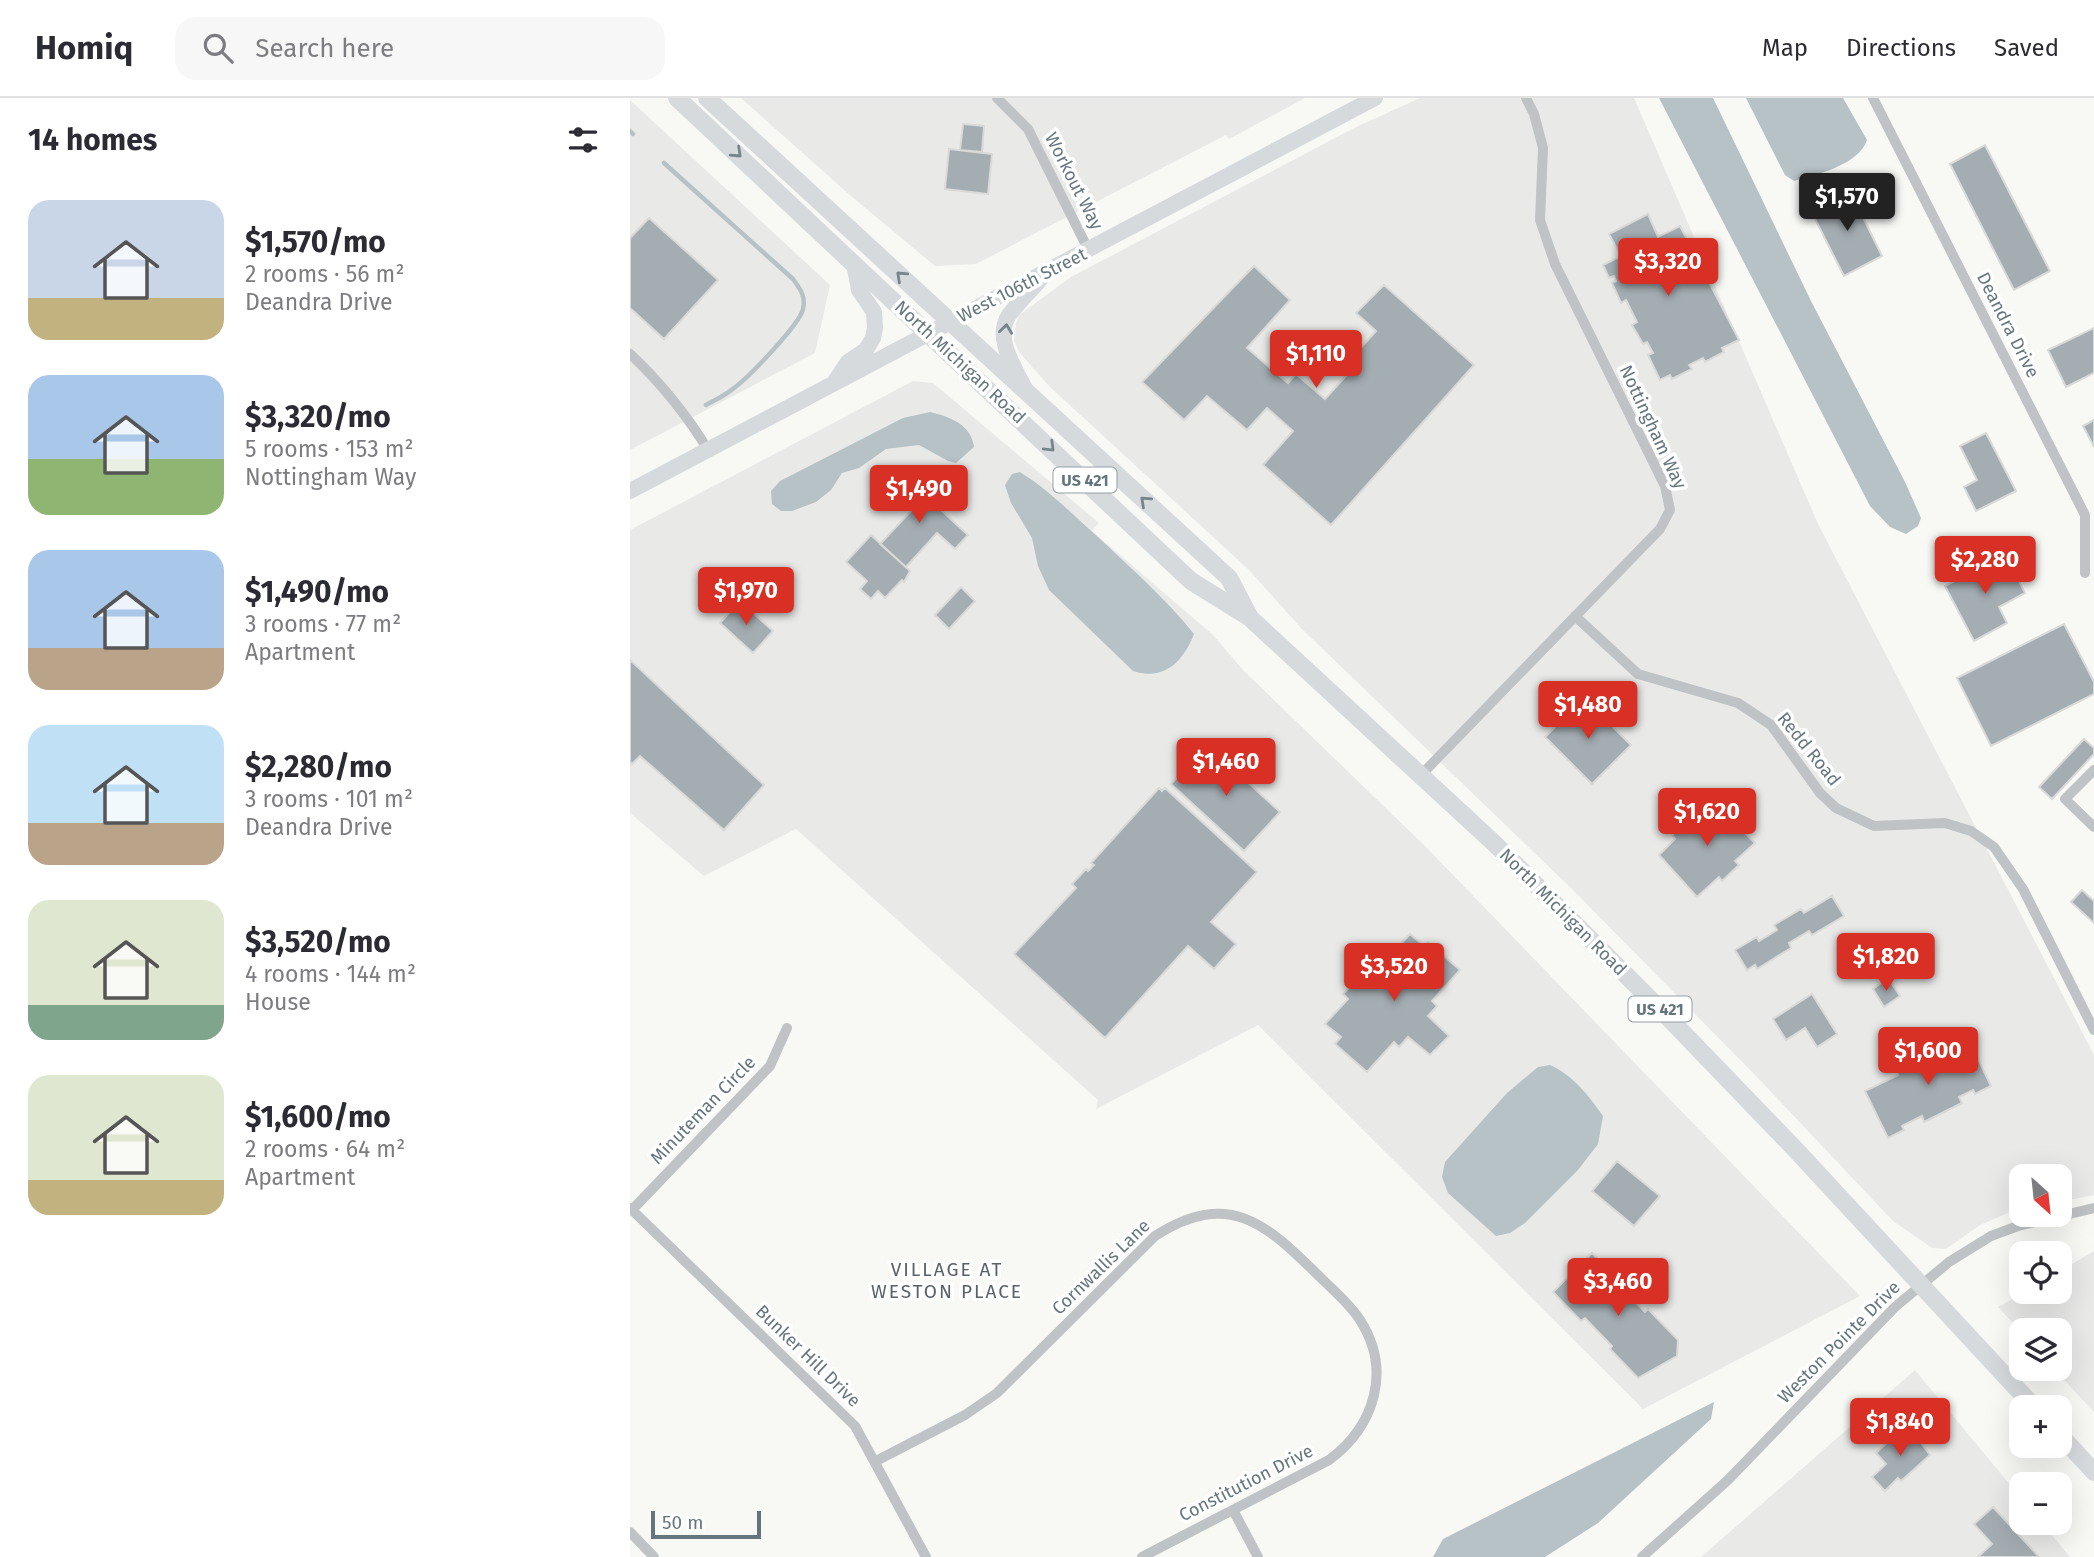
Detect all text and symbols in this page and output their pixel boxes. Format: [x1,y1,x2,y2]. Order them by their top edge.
search box [175,17,665,80]
text: Homiq [35,28,133,68]
icon: search [199,29,237,67]
text: Search here [255,33,394,64]
text: Map [1762,34,1808,62]
text: Directions [1846,34,1956,62]
text: Saved [1994,34,2059,62]
icon: filters [564,121,602,159]
text: 14 homes [28,122,157,158]
street label: Workout Way [1040,129,1108,233]
one-way arrow [729,145,742,158]
pin: $1,570 [1790,174,1904,233]
text: $1,570 [1815,182,1879,210]
text: $1,570/mo [245,224,386,260]
icon: home [84,228,168,312]
pin: $3,320 [1611,238,1725,298]
street label: West 106th Street [954,243,1091,327]
text: $3,320 [1634,247,1702,275]
text: 2 rooms · 56 m² [245,260,404,288]
street label: Deandra Drive [1972,269,2044,381]
one-way arrow [896,271,909,284]
text: Deandra Drive [245,288,392,316]
street label: North Michigan Road [890,296,1030,428]
one-way arrow [998,323,1013,334]
pin: $1,110 [1259,330,1373,390]
text: $1,110 [1286,339,1346,367]
street label: Nottingham Way [1615,362,1691,493]
text: $3,320/mo [245,399,391,435]
icon: home [84,403,168,487]
text: 5 rooms · 153 m² [245,435,414,463]
one-way arrow [1042,439,1055,452]
text: Nottingham Way [245,463,416,491]
pin: $1,490 [862,466,976,525]
road number: US 421 [1054,468,1116,492]
text: $1,490 [886,474,952,502]
one-way arrow [1140,496,1153,509]
pin: $2,280 [1928,536,2042,596]
text: $2,280 [1951,545,2019,573]
pin: $1,970 [689,568,803,627]
text: $1,490/mo [245,574,389,610]
text: $1,970 [714,576,778,604]
icon: home [84,578,168,662]
text: 3 rooms · 77 m² [245,610,401,638]
text: Apartment [245,638,355,666]
pin: $1,480 [1531,682,1645,741]
text: $1,480 [1554,690,1622,718]
street label: Redd Road [1773,708,1845,790]
pin: $1,460 [1169,738,1283,798]
text: $1,460 [1193,747,1259,775]
text: $2,280/mo [245,749,392,785]
icon: home [84,753,168,837]
text: 3 rooms · 101 m² [245,785,413,813]
pin: $1,620 [1650,788,1764,848]
text: $1,620 [1674,797,1740,825]
text: Deandra Drive [245,813,392,841]
street label: North Michigan Road [1495,844,1631,980]
text: $3,520/mo [245,924,391,960]
icon: home [84,928,168,1012]
pin: $1,820 [1829,934,1943,993]
text: $1,820 [1853,942,1919,970]
pin: $3,520 [1337,944,1451,1003]
text: $3,520 [1360,952,1428,980]
text: 4 rooms · 144 m² [245,960,416,988]
text: House [245,988,311,1016]
road number: US 421 [1628,996,1692,1021]
pin: $1,600 [1871,1028,1985,1087]
text: $1,600 [1894,1036,1962,1064]
street label: Minuteman Circle [646,1051,760,1169]
text: $1,600/mo [245,1099,391,1135]
icon: home [84,1103,168,1187]
text: 2 rooms · 64 m² [245,1135,405,1163]
text: Apartment [245,1163,355,1191]
north arrow [2009,1164,2072,1227]
map controls [2009,1164,2072,1535]
street label: Cornwallis Lane [1047,1215,1155,1319]
button: locate [2009,1241,2072,1304]
district label: VILLAGE AT WESTON PLACE [871,1258,1023,1303]
pin: $3,460 [1561,1258,1675,1318]
text: $3,460 [1583,1267,1653,1295]
street label: Weston Pointe Drive [1773,1276,1905,1408]
street label: Bunker Hill Drive [751,1300,865,1412]
button: layers [2009,1318,2072,1381]
button: + [2009,1395,2072,1458]
pin: $1,840 [1843,1398,1957,1458]
text: $1,840 [1866,1407,1934,1435]
street label: Constitution Drive [1175,1440,1317,1526]
button: − [2009,1472,2072,1535]
scale bar [651,1508,761,1540]
text: 50 m [662,1511,703,1534]

